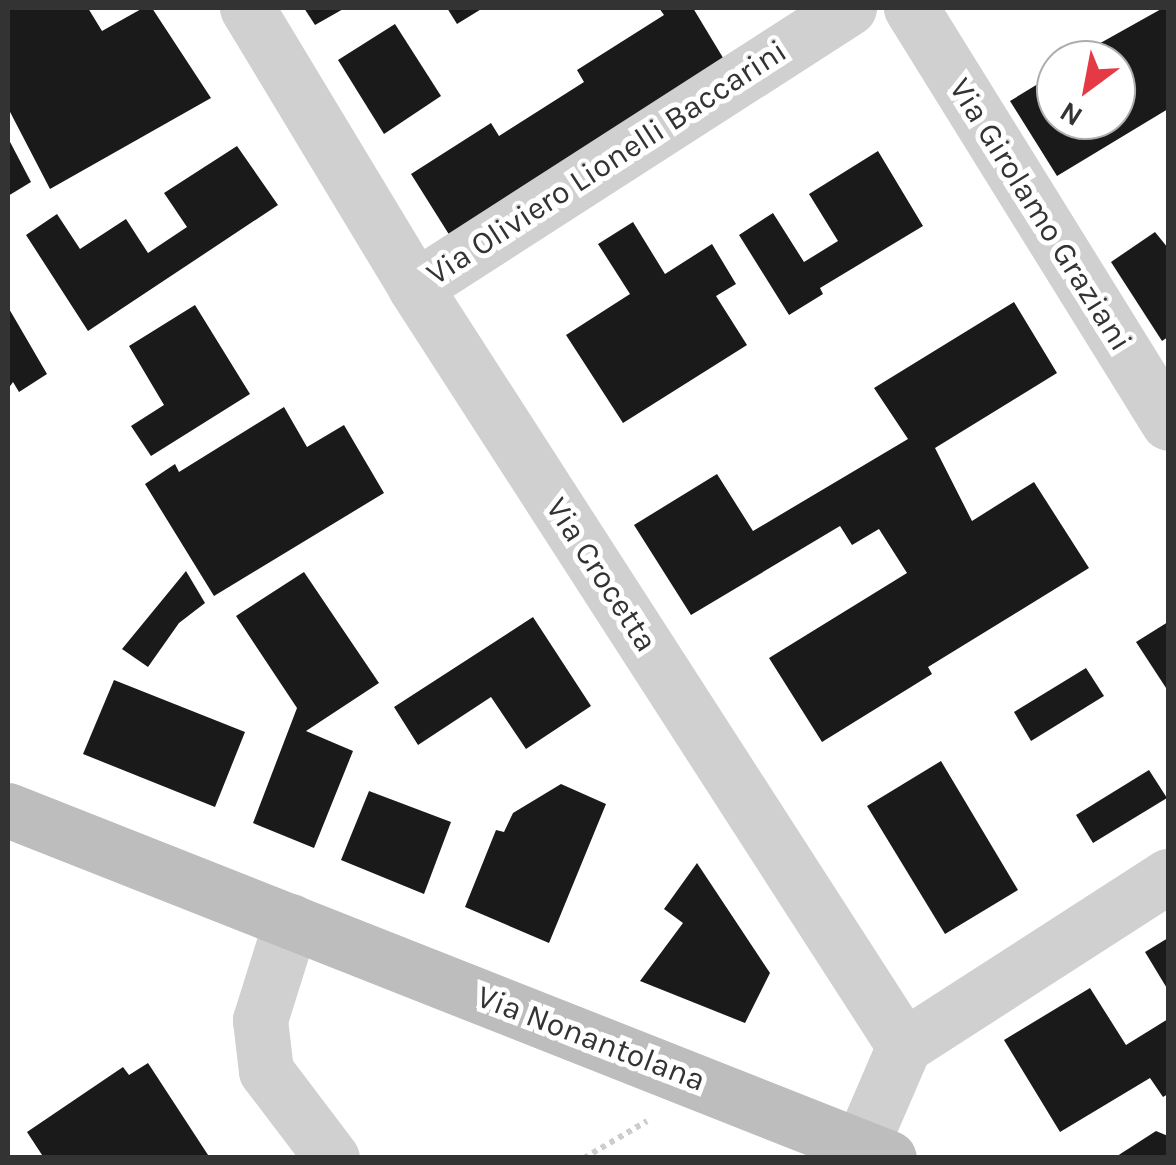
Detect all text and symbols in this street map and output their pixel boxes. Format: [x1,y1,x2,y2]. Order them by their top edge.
street label: Via Oliviero Lionelli Baccarini [420,32,794,294]
north arrow [1036,40,1136,140]
street label: Via Girolamo Graziani [940,71,1140,359]
text: N [1054,95,1088,133]
street label: Via Crocetta [537,491,665,659]
street label: Via Nonantolana [471,978,711,1100]

